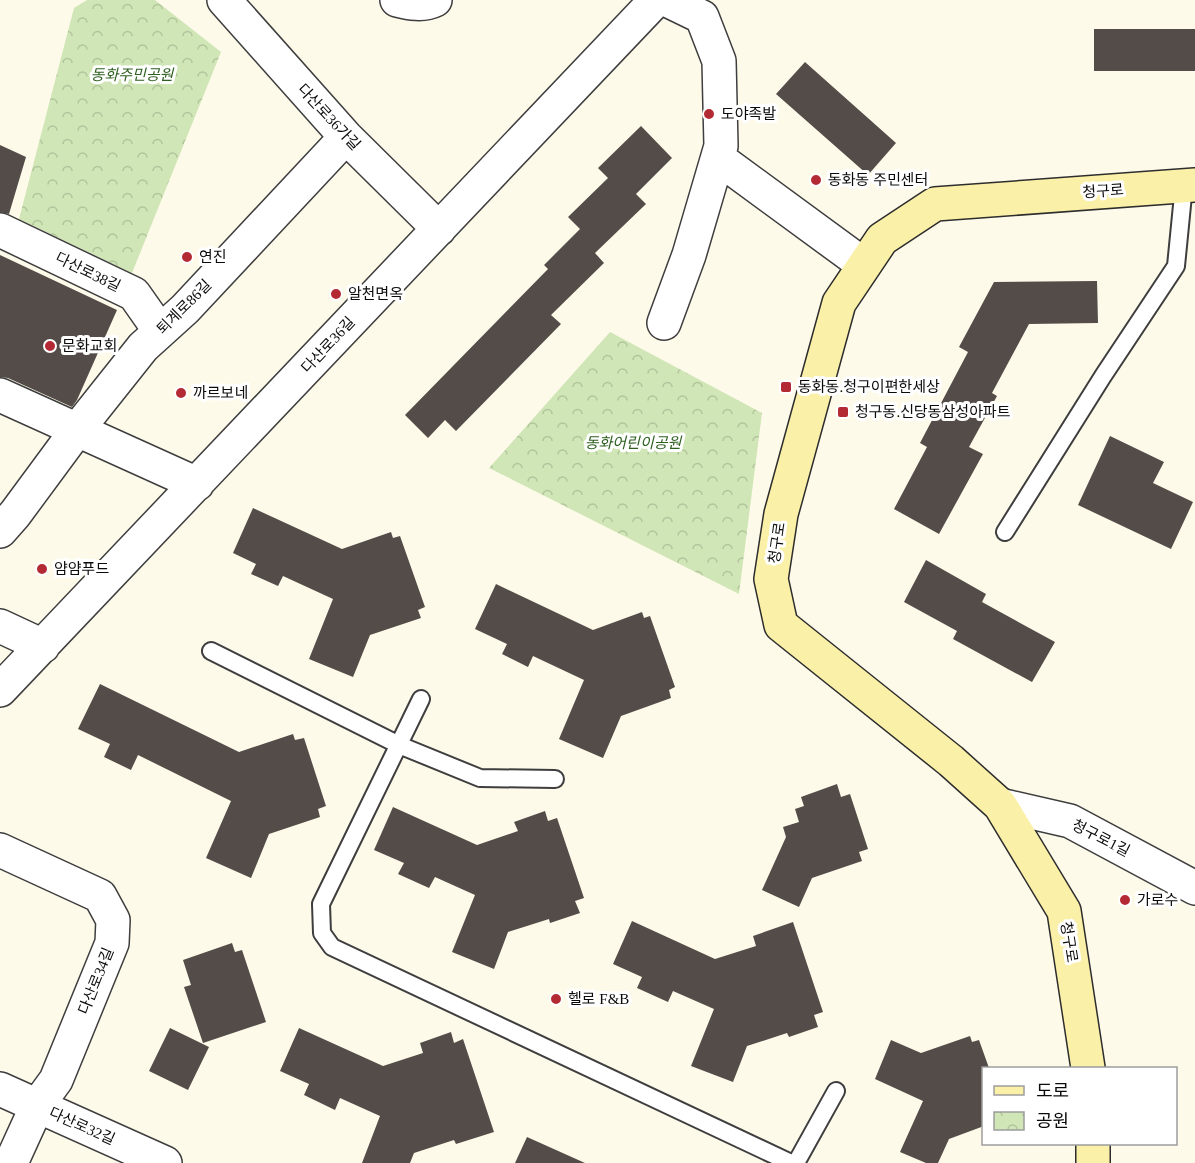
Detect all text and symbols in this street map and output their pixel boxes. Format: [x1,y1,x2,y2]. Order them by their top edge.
park label: 동화주민공원 [91,67,175,83]
street label: 다산로36가길 [294,81,364,153]
place label: 도야족발 [721,106,776,122]
marker: 도야족발 [702,107,716,121]
place label: 동화동 주민센터 [828,172,928,188]
marker: 동화동 주민센터 [809,173,823,187]
street label: 청구로 [1082,182,1124,200]
street label: 다산로38길 [53,249,123,295]
place label: 연진 [199,249,227,265]
marker: 연진 [180,250,194,264]
street label: 퇴계로86길 [154,277,214,337]
place label: 알천면옥 [348,285,403,302]
marker: 알천면옥 [329,287,343,301]
street label: 다산로36길 [298,314,358,376]
place label: 문화교회 [62,338,117,354]
marker: 문화교회 [43,339,57,353]
place label: 동화동.청구이편한세상 [798,379,940,395]
marker: 동화동.청구이편한세상 [779,380,793,394]
place label: 까르보네 [193,385,248,401]
marker: 까르보네 [174,386,188,400]
place label: 청구동.신당동삼성아파트 [855,404,1011,420]
marker: 청구동.신당동삼성아파트 [836,405,850,419]
park label: 동화어린이공원 [585,435,682,451]
street label: 청구로 [766,521,788,565]
place label: 얌얌푸드 [54,561,109,577]
marker: 얌얌푸드 [35,562,49,576]
street label: 청구로1길 [1069,817,1133,859]
place label: 가로수 [1137,892,1178,908]
marker: 가로수 [1118,893,1132,907]
street label: 청구로 [1058,920,1080,964]
street label: 다산로34길 [75,945,117,1017]
place label: 헬로 F&B [568,990,629,1007]
marker: 헬로 F&B [549,992,563,1006]
legend [982,1067,1177,1145]
text: 도로 [1036,1081,1069,1101]
street label: 다산로32길 [47,1104,117,1148]
text: 공원 [1036,1111,1069,1131]

